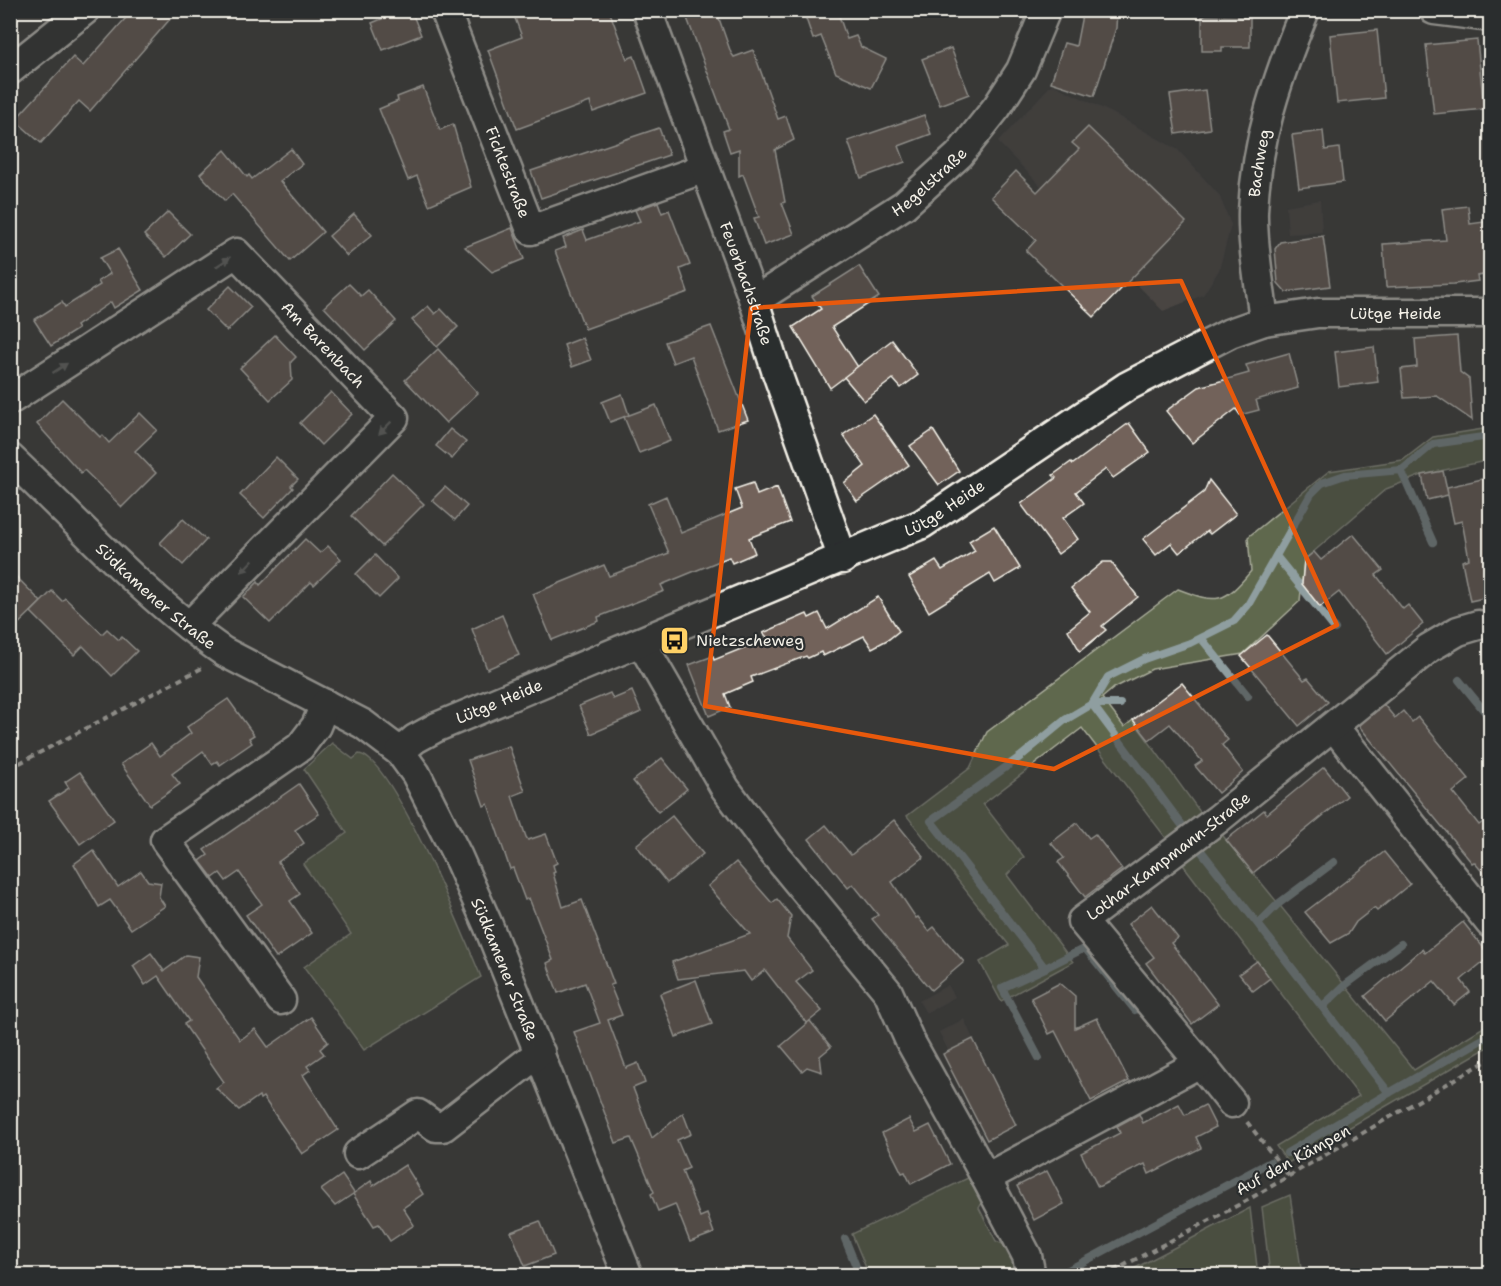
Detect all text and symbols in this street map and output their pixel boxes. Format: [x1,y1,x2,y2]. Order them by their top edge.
street label: Fichtestraße [481,123,536,221]
street label: Bachweg [1243,127,1275,198]
street label: Hegelstraße [887,143,971,221]
street label: Feuerbachstraße [715,219,778,348]
one-way arrow [215,256,231,267]
street label: Am Barenbach [277,297,370,392]
street label: Lütge Heide [1350,303,1442,324]
one-way arrow [52,363,68,374]
one-way arrow [378,420,392,434]
street label: Lütge Heide [901,474,989,541]
street label: Südkamener Straße [92,538,220,654]
one-way arrow [240,559,254,574]
bus stop icon: Nietzscheweg [659,624,691,656]
place label: Nietzscheweg [696,630,804,651]
street label: Lütge Heide [452,674,545,729]
street label: Lothar-Kampmann-Straße [1082,787,1254,925]
street label: Südkamener Straße [467,894,544,1044]
street label: Auf den Kämpen [1232,1120,1354,1200]

